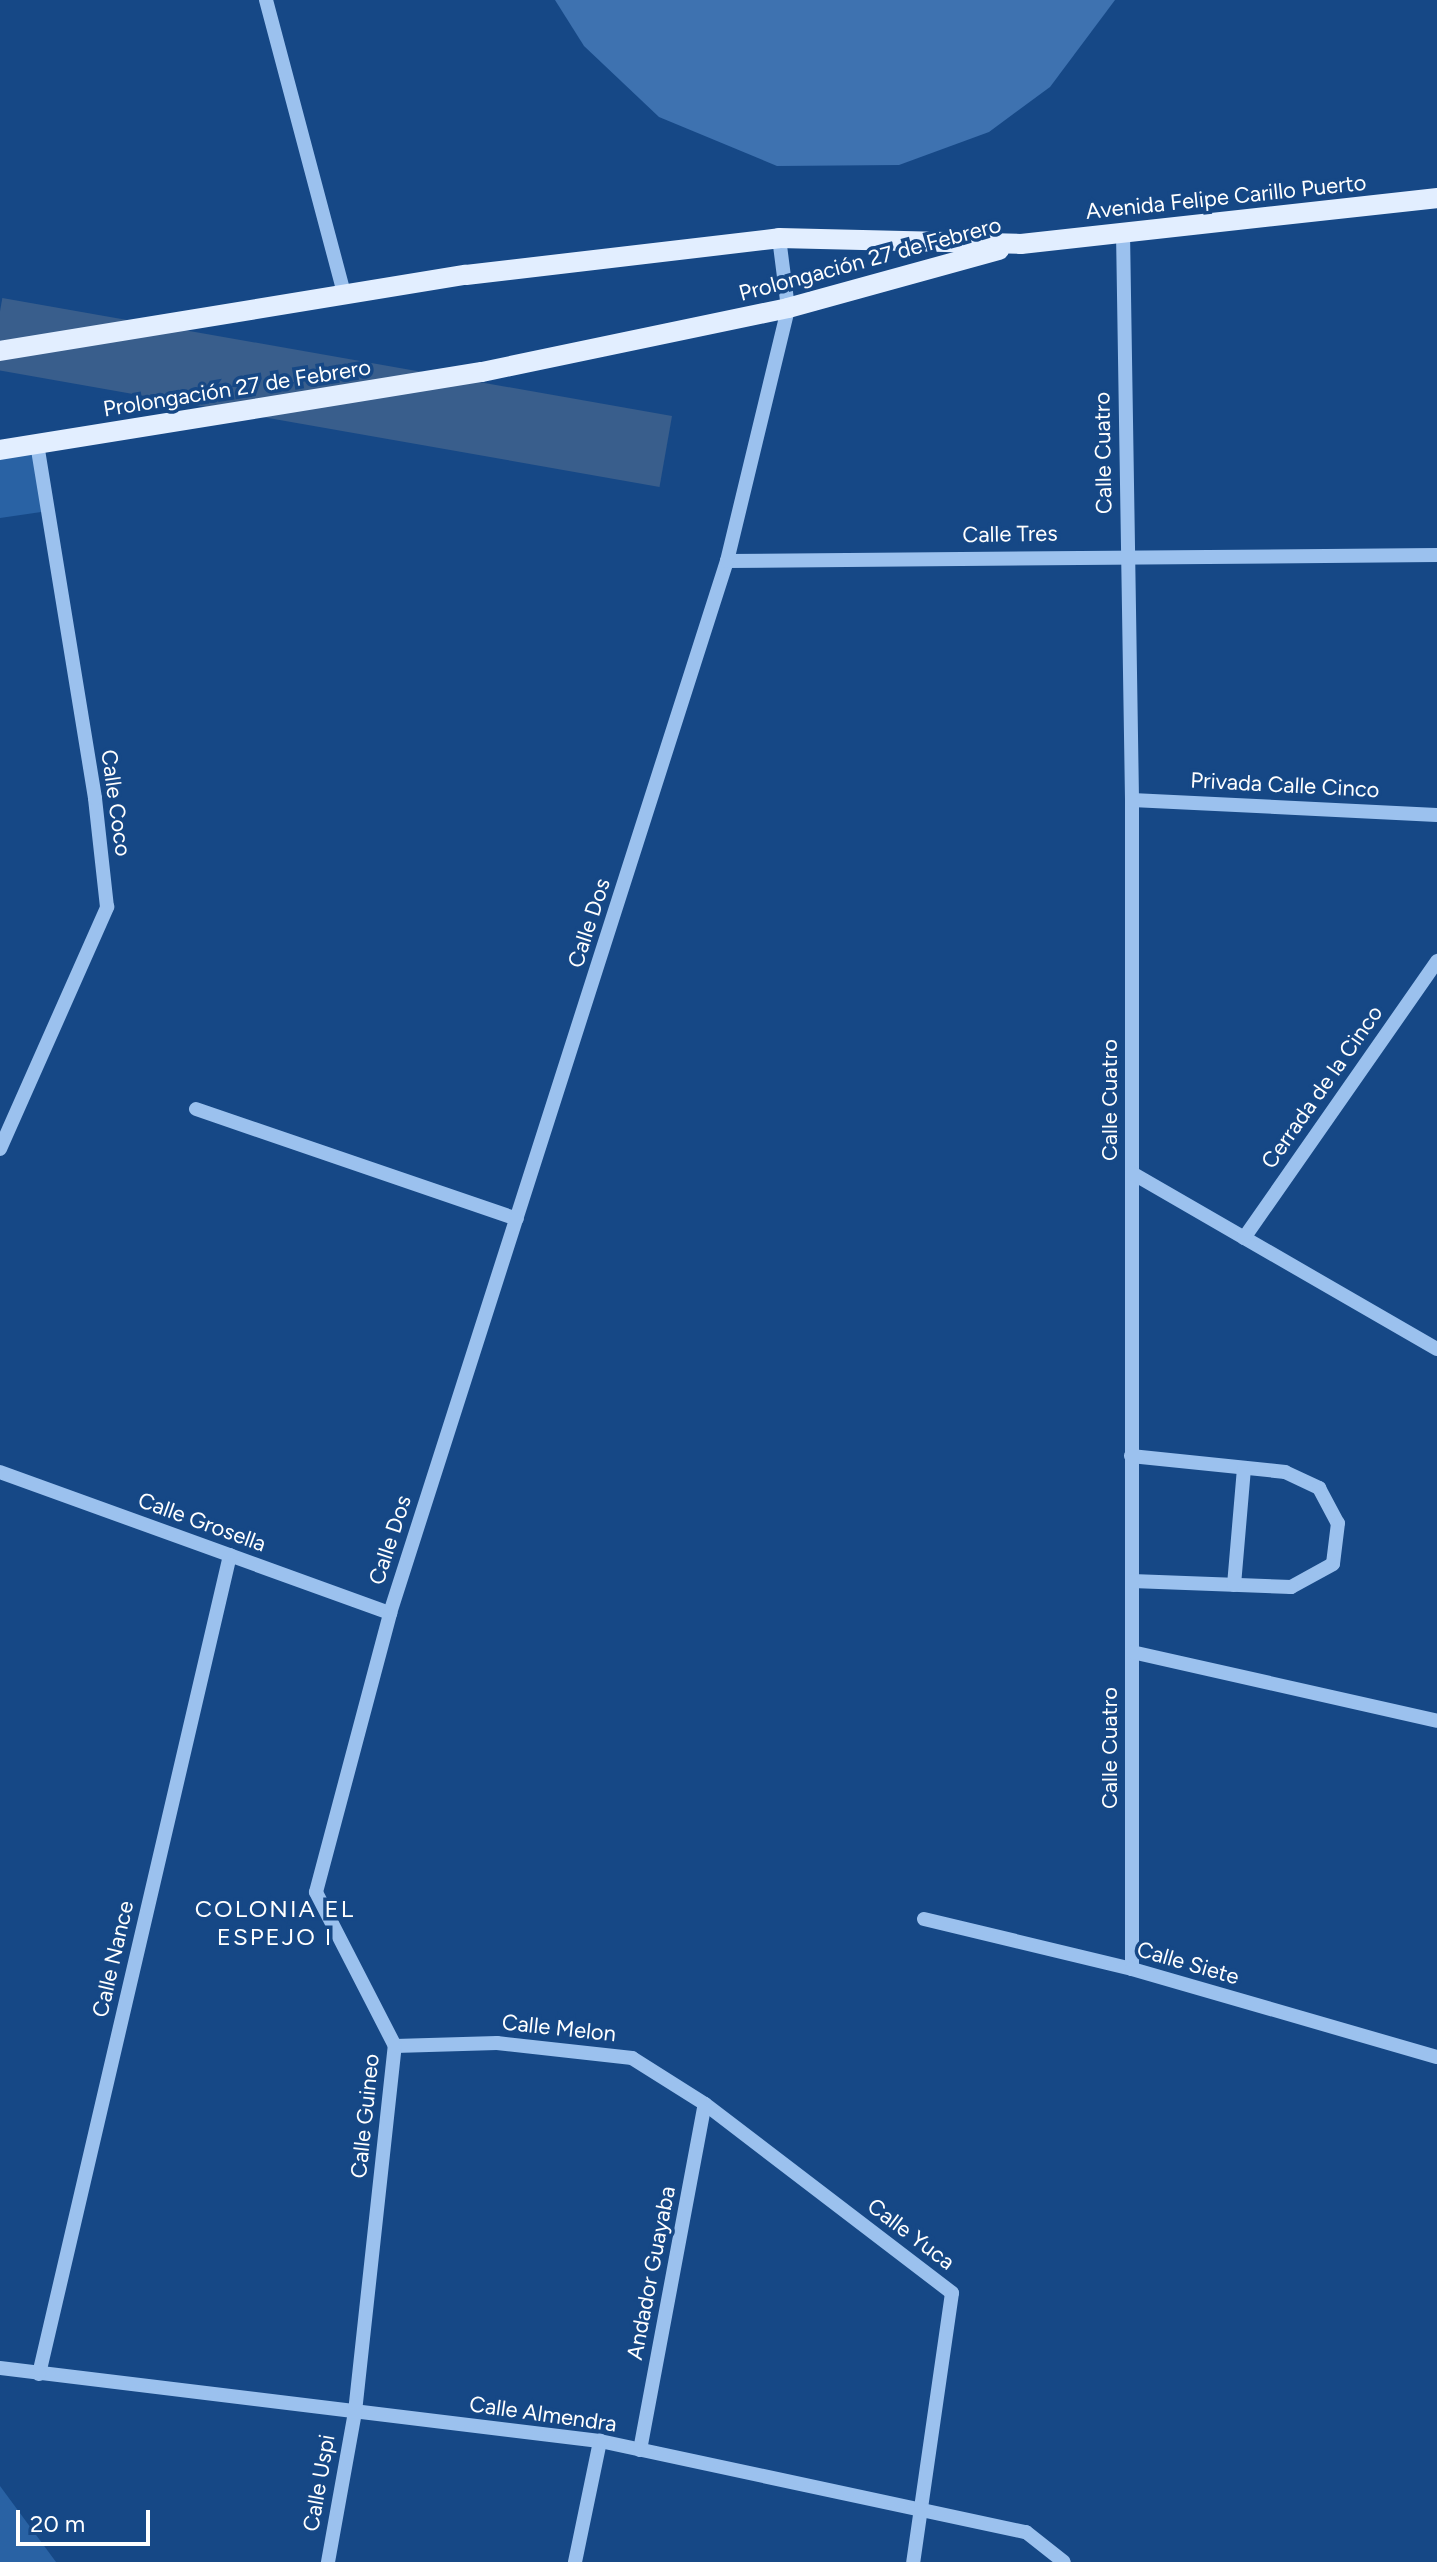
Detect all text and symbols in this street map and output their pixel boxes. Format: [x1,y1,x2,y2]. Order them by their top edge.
street label: Avenida Felipe Carillo Puerto [1084,169,1368,225]
street label: Prolongación 27 de Febrero [736,211,1004,307]
street label: Prolongación 27 de Febrero [101,354,373,422]
street label: Calle Cuatro [1089,392,1117,514]
street label: Calle Tres [962,520,1058,548]
street label: Calle Coco [95,748,137,858]
street label: Privada Calle Cinco [1190,767,1380,803]
street label: Calle Dos [562,875,616,971]
street label: Cerrada de la Cinco [1256,1000,1388,1174]
street label: Calle Cuatro [1097,1039,1123,1161]
street label: Calle Grosella [134,1487,270,1557]
street label: Calle Dos [363,1492,417,1588]
street label: Calle Cuatro [1097,1687,1123,1809]
district label: COLONIA EL ESPEJO I [195,1895,355,1951]
street label: Calle Nance [87,1898,139,2020]
street label: Calle Siete [1134,1936,1242,1990]
street label: Calle Melon [501,2009,617,2047]
street label: Calle Guineo [345,2052,385,2180]
street label: Andador Guayaba [621,2184,681,2362]
street label: Calle Yuca [862,2193,960,2275]
street label: Calle Almendra [468,2391,618,2437]
street label: Calle Uspi [297,2432,341,2534]
scale bar [20,2494,154,2544]
text: 20 m [30,2509,85,2538]

